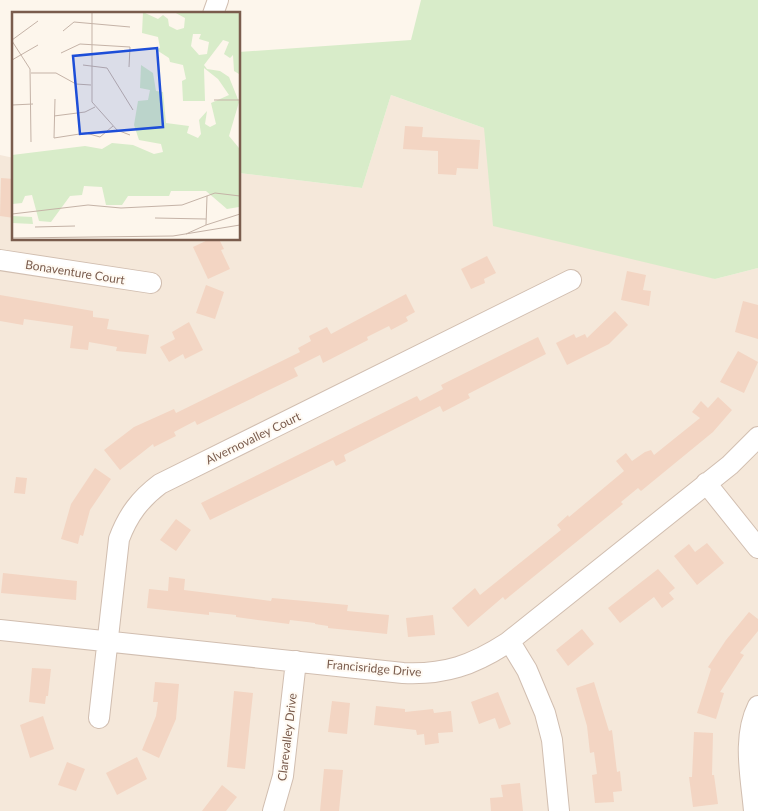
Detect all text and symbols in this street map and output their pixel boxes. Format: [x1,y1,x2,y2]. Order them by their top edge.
inset map [12,12,240,240]
street label: Bonaventure Court [24,257,127,287]
street label: Alvernovalley Court [203,408,304,468]
street label: Francisridge Drive [326,656,422,680]
street label: Clarevalley Drive [274,692,300,782]

